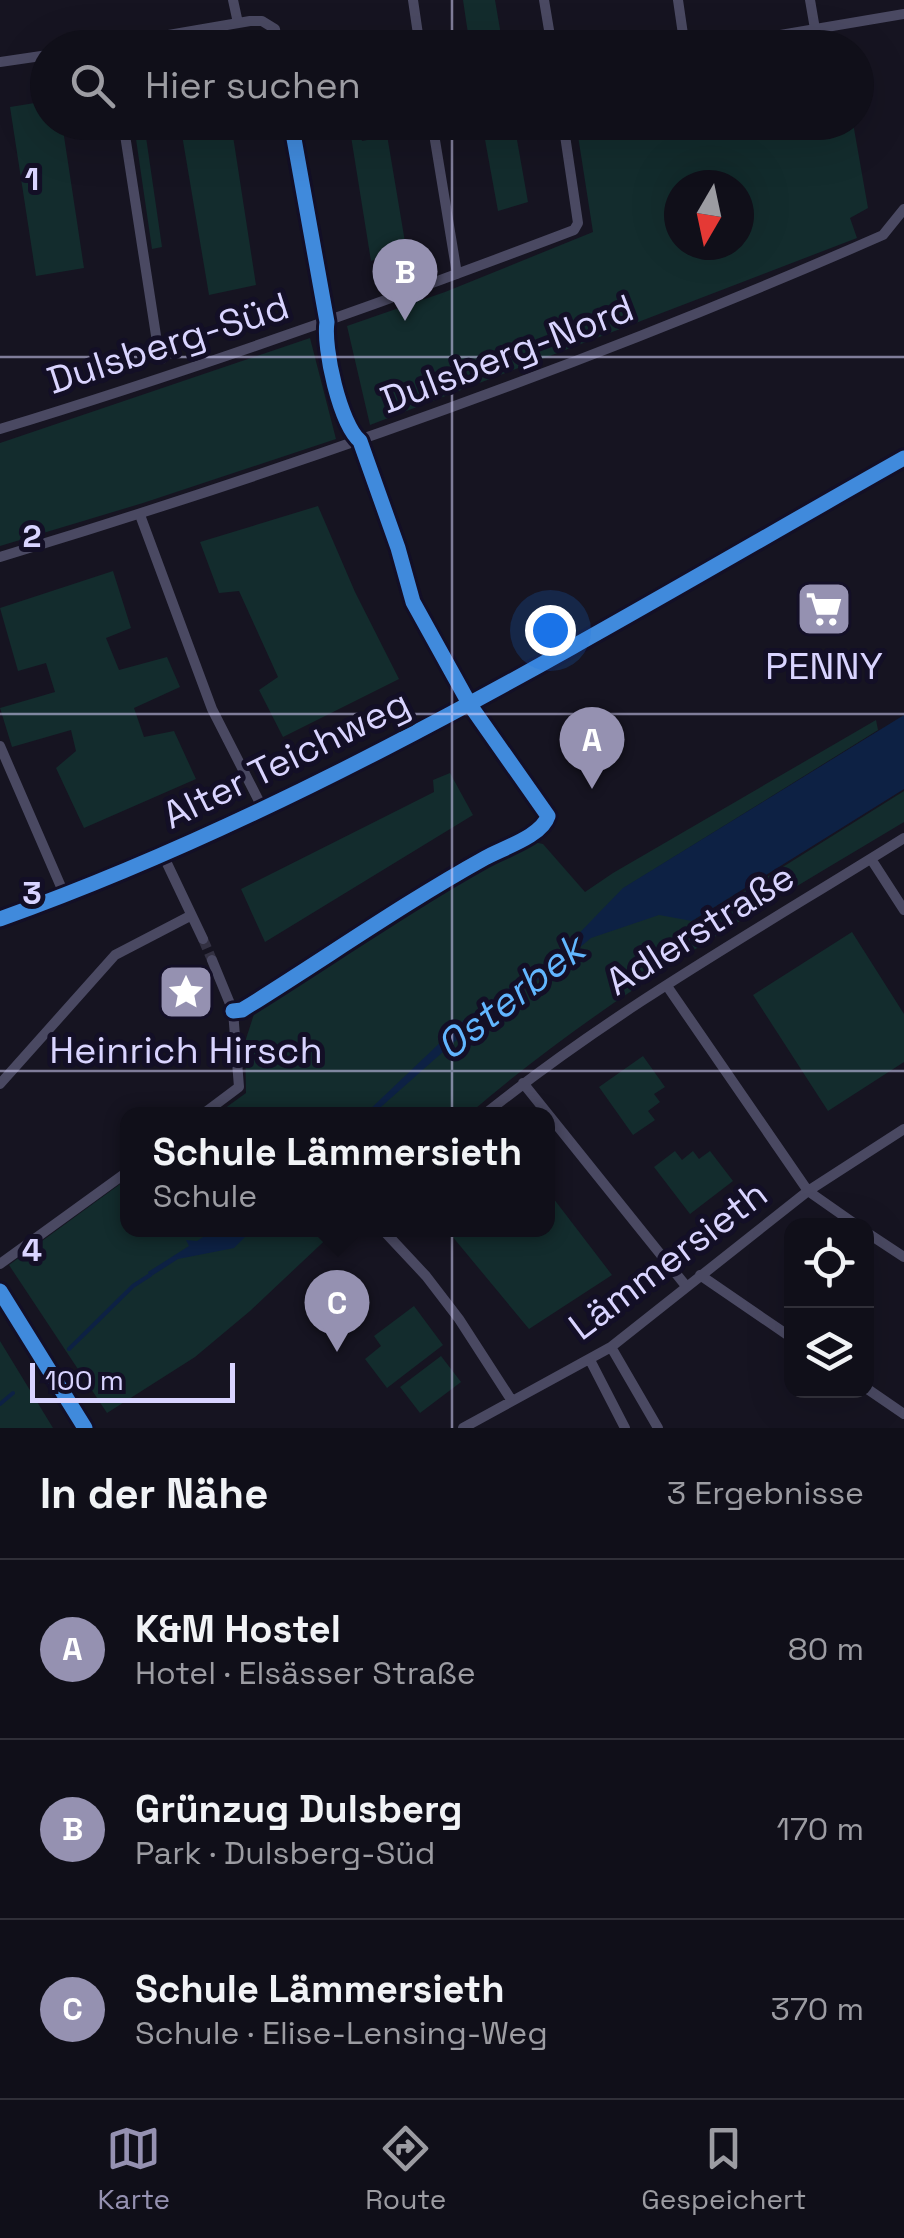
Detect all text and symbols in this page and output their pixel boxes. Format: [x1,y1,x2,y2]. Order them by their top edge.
search box [30,30,874,140]
icon: search [65,58,120,113]
text: Hier suchen [145,61,361,109]
text: 1 [25,159,39,199]
north arrow [664,170,754,260]
pin: B [372,238,438,321]
street label: Dulsberg-Süd [41,281,295,405]
street label: Dulsberg-Nord [374,284,640,424]
text: 2 [22,516,42,556]
supermarket icon: PENNY [794,579,854,639]
your location [525,605,576,656]
place label: PENNY [765,642,883,690]
street label: Alter Teichweg [155,679,417,839]
pin: A [560,706,624,789]
street label: Adlerstraße [597,852,803,1006]
text: 3 [22,873,42,913]
water label: Osterbek [426,921,598,1071]
place icon: Heinrich Hirsch [156,962,216,1022]
place label: Heinrich Hirsch [49,1026,323,1074]
popup [120,1107,555,1237]
text: Schule Lämmersieth [153,1128,522,1176]
street label: Lämmersieth [559,1170,777,1350]
text: Schule [153,1176,257,1216]
map controls [784,1218,874,1398]
button: locate [784,1218,874,1308]
text: 4 [22,1230,42,1270]
pin: C [304,1270,370,1352]
button: layers [784,1308,874,1398]
scale bar [30,1358,235,1402]
text: 100 m [45,1362,124,1398]
text: In der Nähe [40,1467,268,1520]
text: 3 Ergebnisse [667,1473,864,1513]
text: K&M Hostel [135,1605,341,1653]
text: A [62,1629,83,1669]
text: 80 m [788,1629,864,1669]
text: Hotel · Elsässer Straße [135,1653,476,1693]
text: Grünzug Dulsberg [135,1785,463,1833]
text: B [62,1809,83,1849]
text: 170 m [777,1809,864,1849]
text: Park · Dulsberg-Süd [135,1833,435,1873]
text: Schule Lämmersieth [135,1965,505,2013]
text: C [62,1989,83,2029]
text: 370 m [771,1989,864,2029]
text: Schule · Elise-Lensing-Weg [135,2013,548,2053]
tab: Karte [98,2121,170,2217]
tab: Route [365,2121,446,2217]
tab: Gespeichert [641,2121,806,2217]

